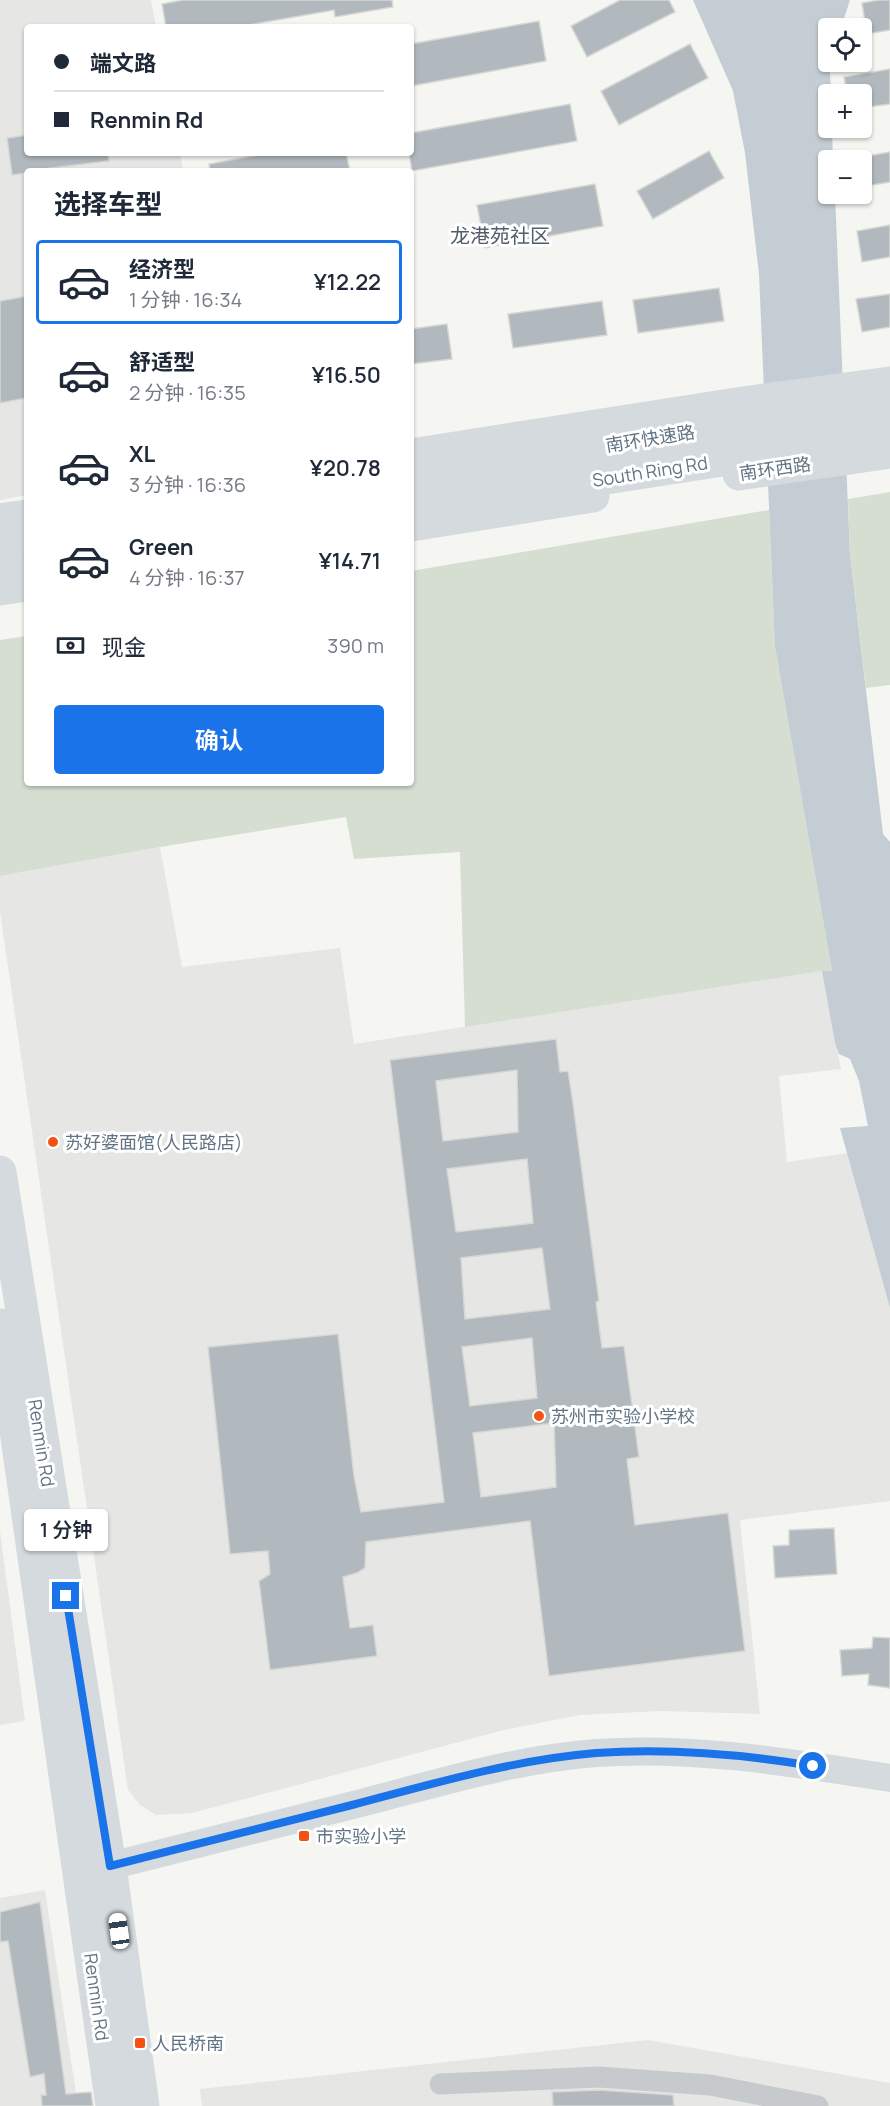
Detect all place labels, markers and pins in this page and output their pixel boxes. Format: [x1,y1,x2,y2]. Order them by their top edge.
place label: 苏好婆面馆(人民路店) [65,1130,242,1154]
marker: 苏好婆面馆(人民路店) [46,1135,60,1149]
place label: 苏州市实验小学校 [551,1404,695,1428]
marker: 苏州市实验小学校 [532,1409,546,1423]
place label: 市实验小学 [316,1824,406,1848]
marker: 市实验小学 [297,1829,311,1843]
place label: 人民桥南 [152,2031,224,2055]
marker: 人民桥南 [133,2036,147,2050]

